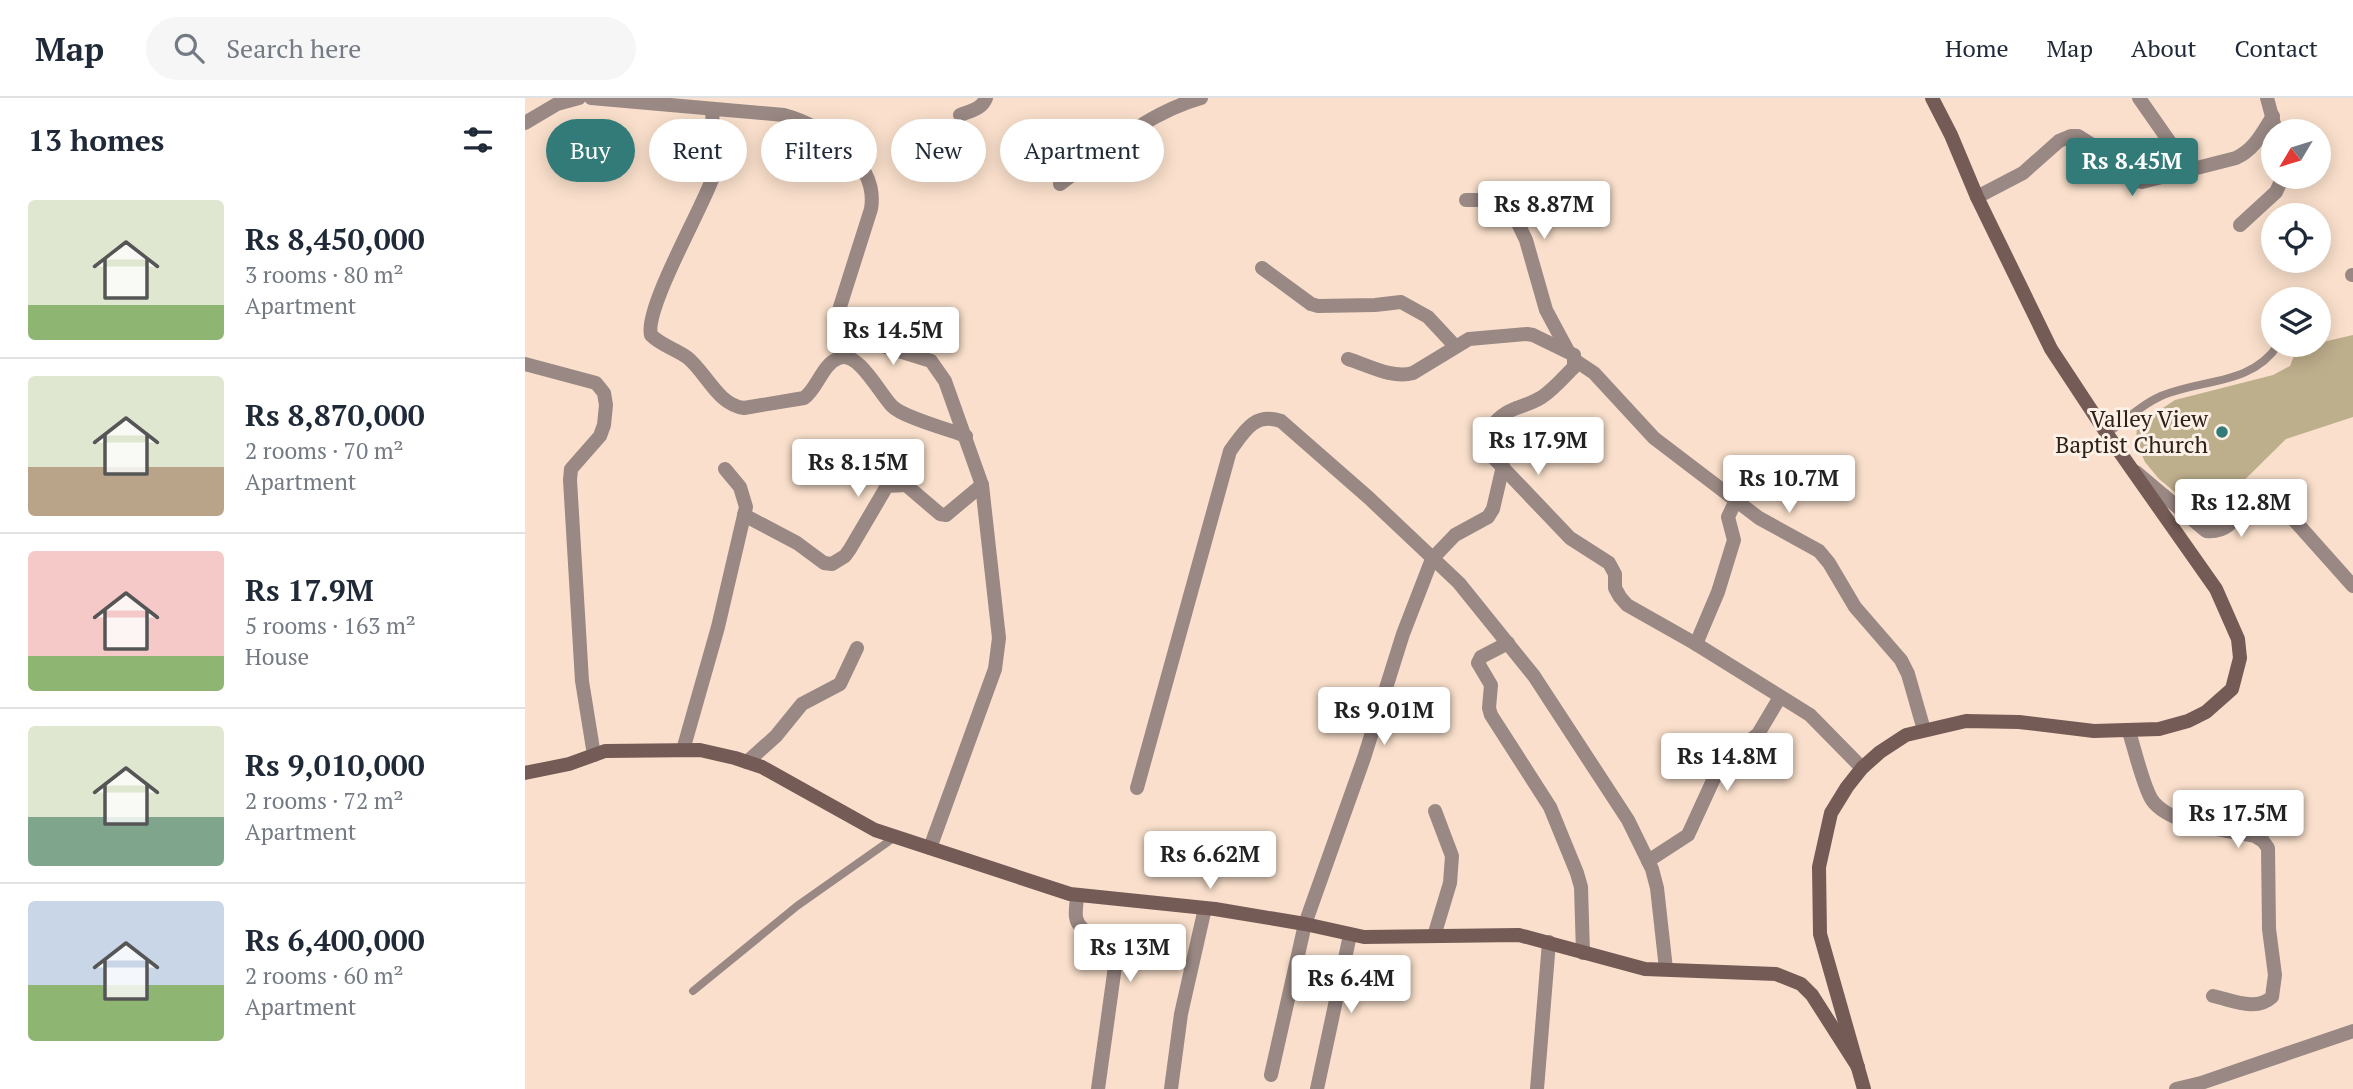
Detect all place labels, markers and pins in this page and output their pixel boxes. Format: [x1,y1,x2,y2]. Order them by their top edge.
pin: Rs 8.45M [2060,139,2204,198]
pin: Rs 8.87M [1472,181,1616,241]
pin: Rs 14.5M [821,308,965,367]
place label: Valley View Baptist Church [2055,403,2208,460]
pin: Rs 17.9M [1466,418,1610,477]
marker: Valley View Baptist Church [2214,424,2230,440]
pin: Rs 8.15M [786,440,930,499]
pin: Rs 10.7M [1717,456,1861,515]
pin: Rs 12.8M [2169,480,2313,539]
pin: Rs 9.01M [1312,688,1456,747]
pin: Rs 14.8M [1655,734,1799,793]
pin: Rs 17.5M [2166,790,2310,850]
pin: Rs 6.62M [1138,832,1282,891]
pin: Rs 13M [1073,924,1187,984]
pin: Rs 6.4M [1286,956,1416,1015]

